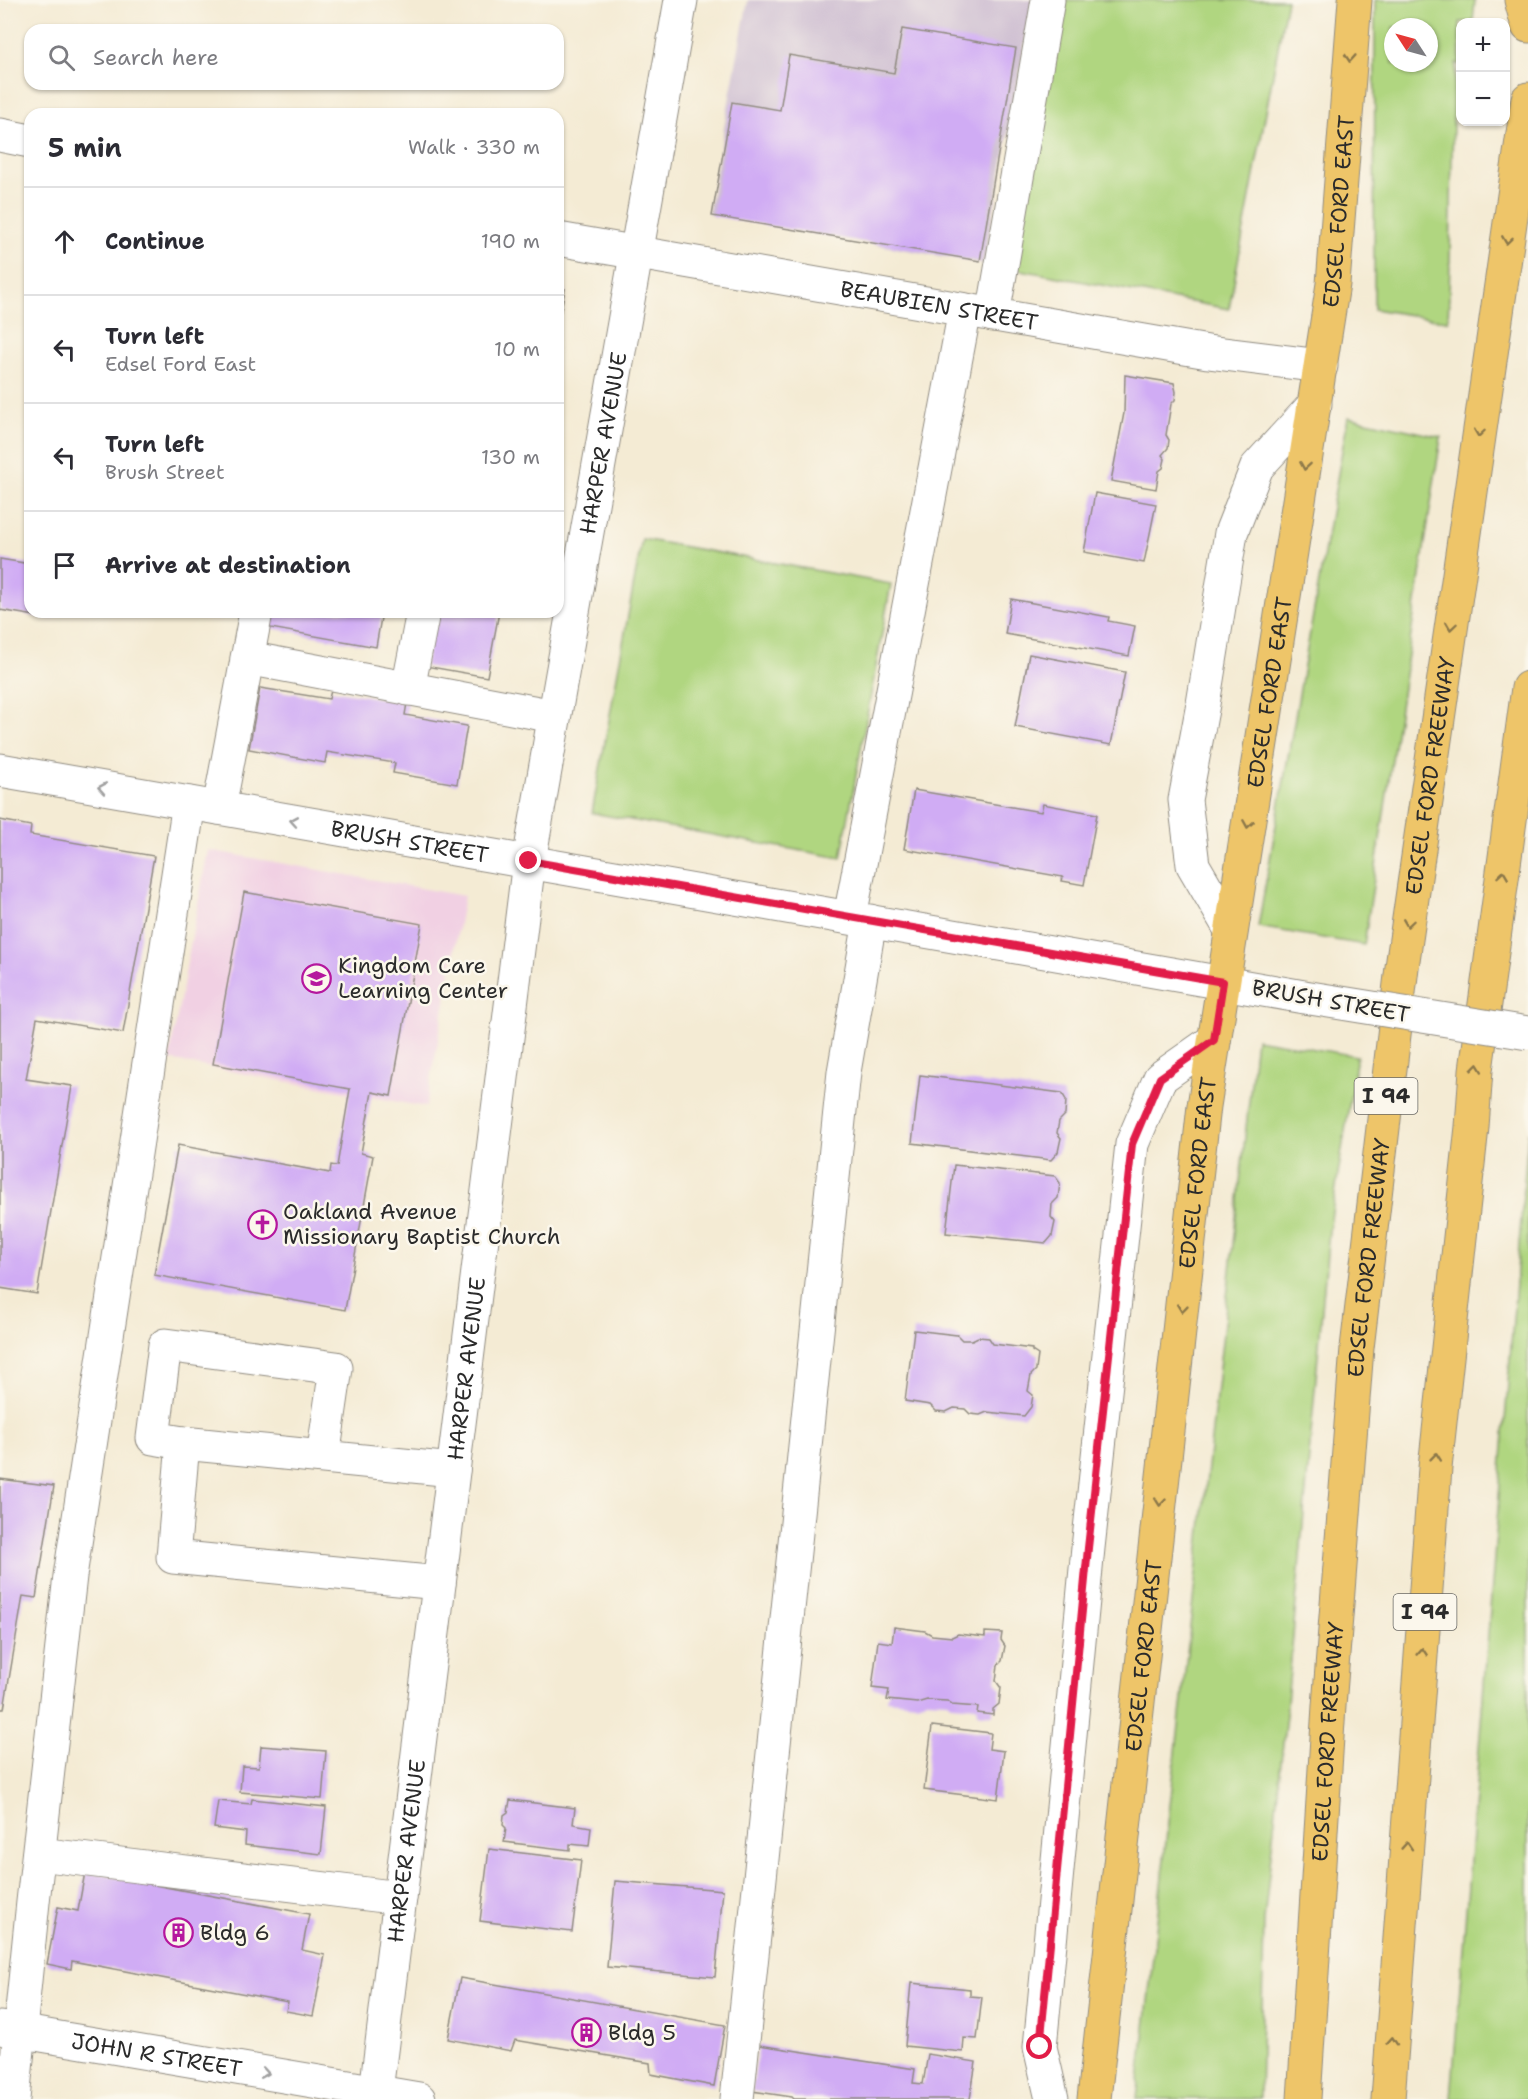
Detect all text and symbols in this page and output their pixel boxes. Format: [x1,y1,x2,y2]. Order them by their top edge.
north arrow [1384,18,1438,72]
map controls [1456,18,1510,126]
button: + [1456,18,1510,72]
search box [24,24,564,90]
icon: search [45,41,78,74]
text: Search here [93,43,219,72]
one-way arrow [1344,54,1357,63]
button: − [1456,72,1510,126]
street label: EDSEL FORD EAST [1315,114,1361,310]
text: 5 min [48,130,122,165]
text: Walk · 330 m [408,134,540,160]
icon: ahead [48,225,81,258]
text: Continue [105,227,205,256]
text: 190 m [481,228,540,254]
one-way arrow [1502,236,1514,245]
street label: BEAUBIEN STREET [838,274,1041,337]
text: Turn left [105,322,204,351]
icon: left [48,333,81,366]
text: 10 m [494,336,540,362]
street label: HARPER AVENUE [572,350,633,536]
text: Edsel Ford East [105,351,256,377]
one-way arrow [1474,429,1486,438]
text: Turn left [105,430,204,459]
icon: left [48,441,81,474]
text: 130 m [481,444,540,470]
text: Brush Street [105,459,225,485]
one-way arrow [1300,461,1312,470]
icon: arrive [48,549,81,582]
text: Arrive at destination [105,551,351,580]
street label: EDSEL FORD EAST [1240,594,1298,790]
one-way arrow [1446,622,1458,631]
street label: EDSEL FORD FREEWAY [1398,654,1461,897]
one-way arrow [97,782,107,795]
street label: BRUSH STREET [329,813,491,869]
one-way arrow [290,815,299,827]
one-way arrow [1242,819,1255,829]
route end [515,847,541,873]
one-way arrow [1496,871,1508,880]
one-way arrow [1402,919,1414,928]
place label: Kingdom Care Learning Center [338,951,508,1005]
school or university icon: Kingdom Care Learning Center [301,962,333,994]
street label: BRUSH STREET [1250,973,1413,1029]
one-way arrow [1470,1064,1482,1073]
street label: EDSEL FORD EAST [1172,1074,1223,1270]
road number: I 94 [1354,1078,1418,1114]
street label: EDSEL FORD FREEWAY [1340,1136,1396,1378]
place label: Oakland Avenue Missionary Baptist Church [283,1197,561,1251]
church icon: Oakland Avenue Missionary Baptist Church [246,1208,278,1240]
street label: HARPER AVENUE [440,1275,492,1462]
one-way arrow [1176,1304,1188,1313]
one-way arrow [1430,1453,1442,1462]
one-way arrow [1154,1498,1167,1507]
street label: EDSEL FORD EAST [1118,1558,1168,1753]
road number: I 94 [1394,1594,1456,1630]
street label: EDSEL FORD FREEWAY [1305,1621,1350,1863]
one-way arrow [1415,1647,1428,1656]
street label: HARPER AVENUE [380,1757,432,1944]
one-way arrow [1400,1842,1413,1851]
building icon: Bldg 6 [163,1916,195,1948]
place label: Bldg 6 [200,1918,270,1947]
building icon: Bldg 5 [571,2016,603,2048]
place label: Bldg 5 [608,2018,676,2047]
street label: JOHN R STREET [69,2026,245,2083]
route start [1026,2033,1052,2059]
one-way arrow [1386,2036,1399,2045]
one-way arrow [259,2066,269,2079]

